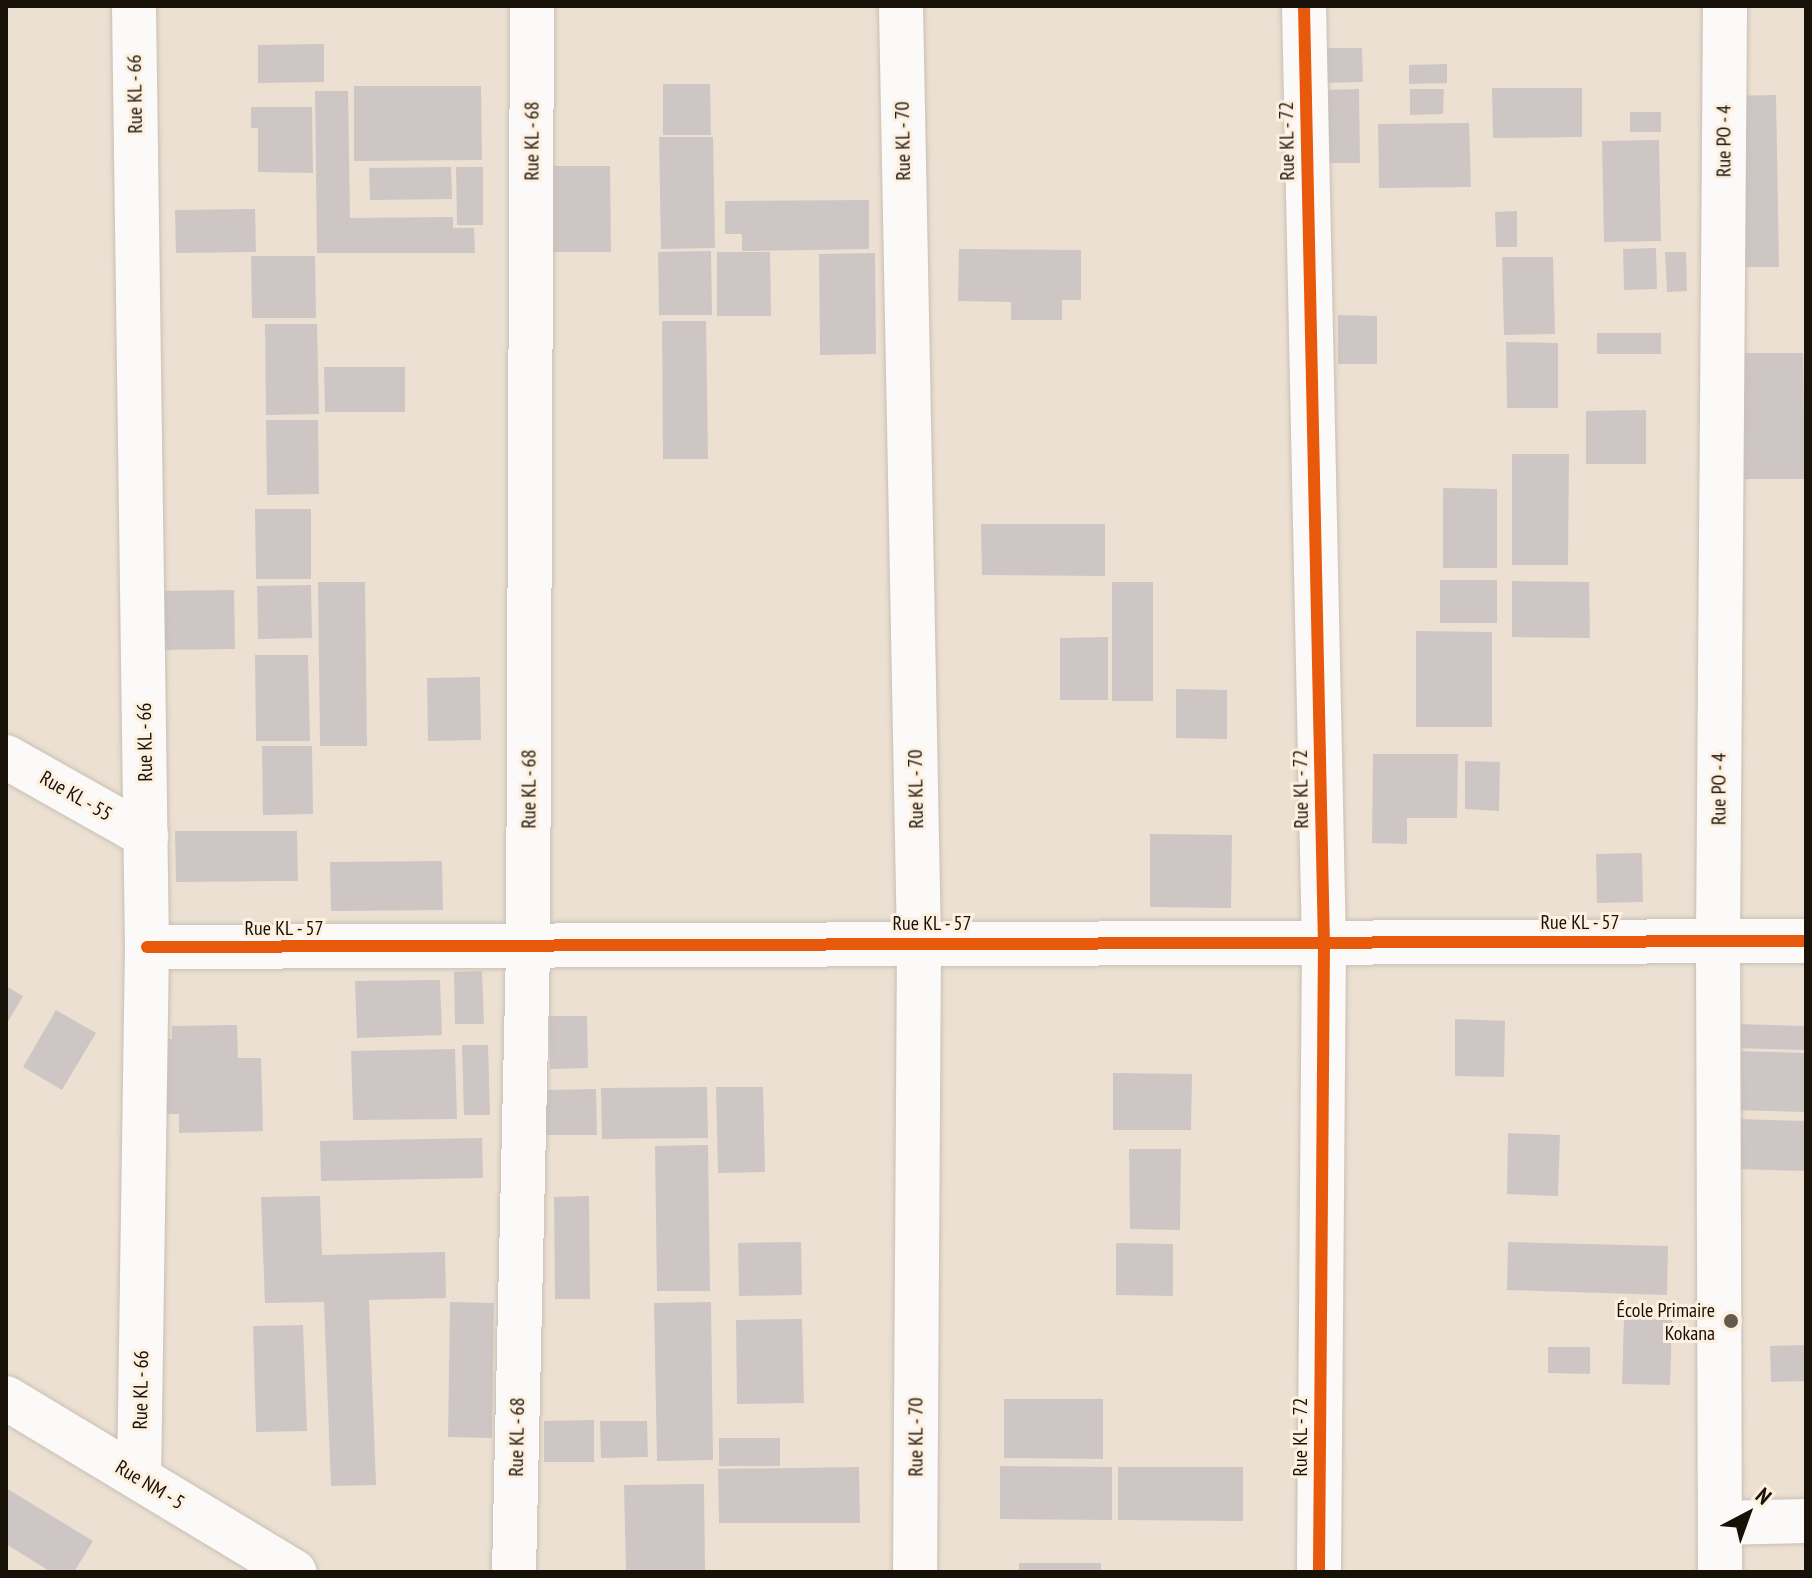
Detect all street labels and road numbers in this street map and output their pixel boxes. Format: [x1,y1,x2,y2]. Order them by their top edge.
street label: Rue KL - 66 [122,53,148,135]
street label: Rue KL - 68 [520,100,544,182]
street label: Rue KL - 70 [890,100,916,182]
street label: Rue KL - 72 [1274,100,1300,182]
street label: Rue PO - 4 [1712,104,1736,178]
street label: Rue KL - 66 [132,701,158,783]
street label: Rue KL - 68 [517,748,541,830]
street label: Rue KL - 70 [903,748,929,830]
street label: Rue KL - 72 [1288,748,1314,830]
street label: Rue PO - 4 [1707,752,1731,826]
street label: Rue KL - 55 [35,765,117,827]
street label: Rue KL - 57 [1539,910,1621,934]
street label: Rue KL - 57 [891,911,973,935]
street label: Rue KL - 57 [243,916,325,940]
street label: Rue KL - 66 [128,1349,154,1431]
street label: Rue KL - 68 [504,1396,530,1478]
street label: Rue KL - 70 [904,1396,928,1478]
street label: Rue KL - 72 [1288,1396,1312,1478]
street label: Rue NM - 5 [111,1455,189,1515]

